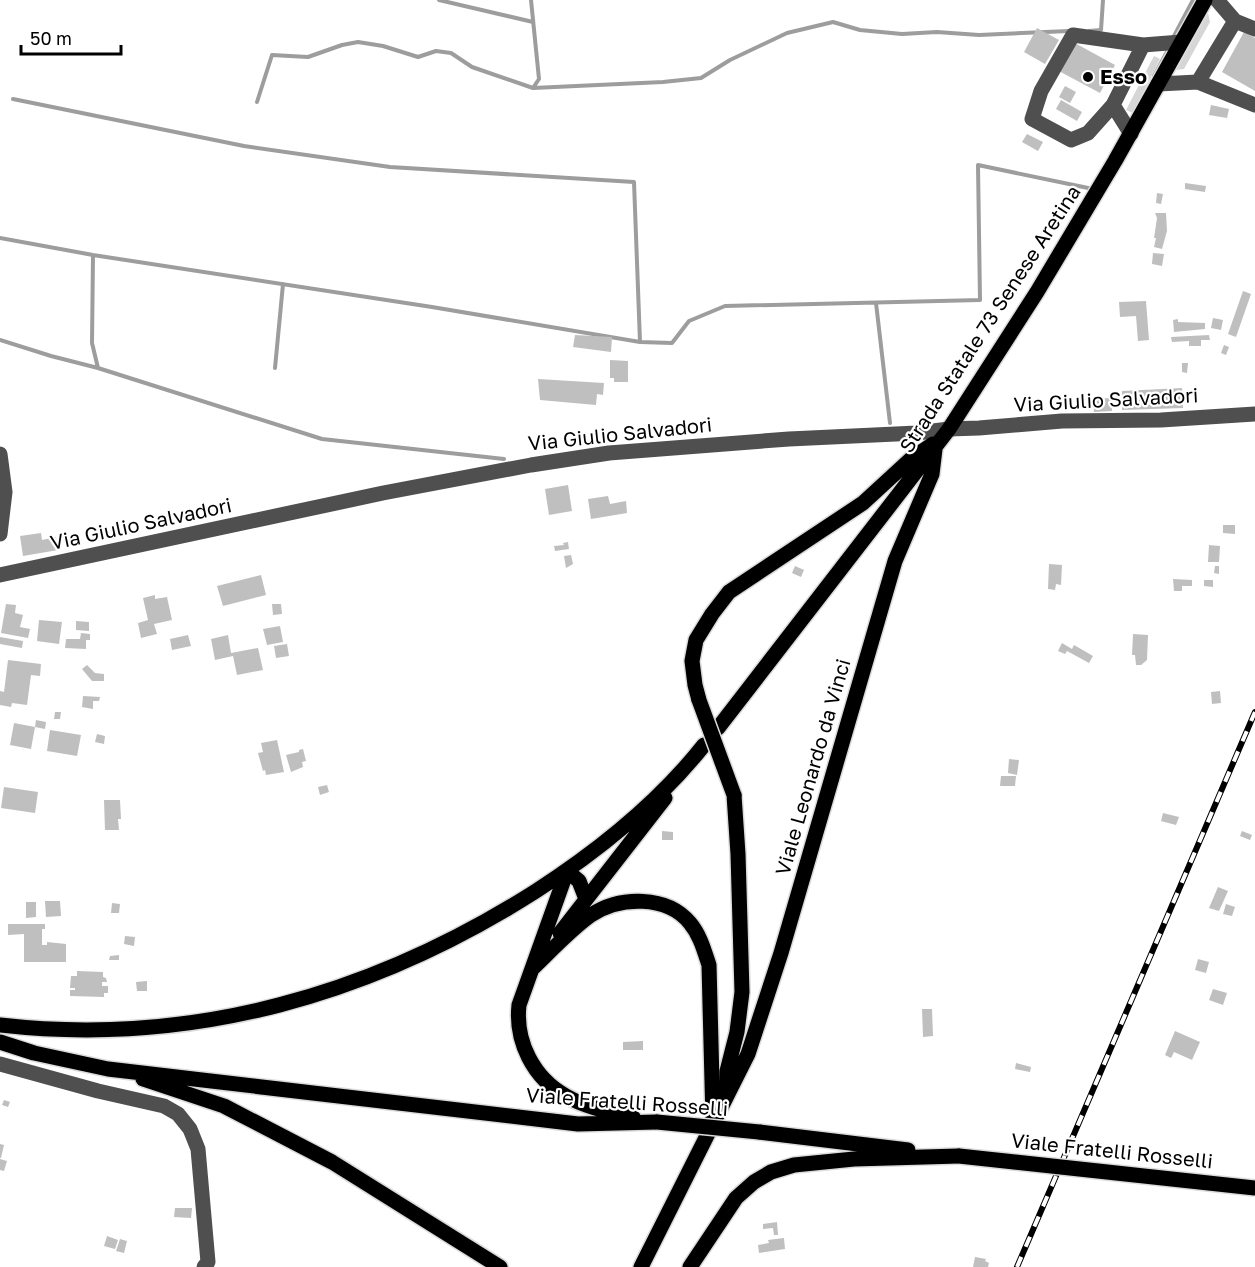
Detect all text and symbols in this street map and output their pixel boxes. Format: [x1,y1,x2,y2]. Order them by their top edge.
scale bar [21,18,122,56]
text: 50 m [30,27,72,49]
place label: Esso [1100,64,1147,88]
marker: Esso [1081,70,1095,84]
street label: Strada Statale 73 Senese Aretina [894,180,1085,457]
street label: Via Giulio Salvadori [1013,382,1199,416]
street label: Via Giulio Salvadori [527,411,713,455]
street label: Via Giulio Salvadori [48,492,234,554]
street label: Viale Leonardo da Vinci [770,656,854,878]
street label: Viale Fratelli Rosselli [525,1082,729,1120]
street label: Viale Fratelli Rosselli [1010,1127,1214,1173]

